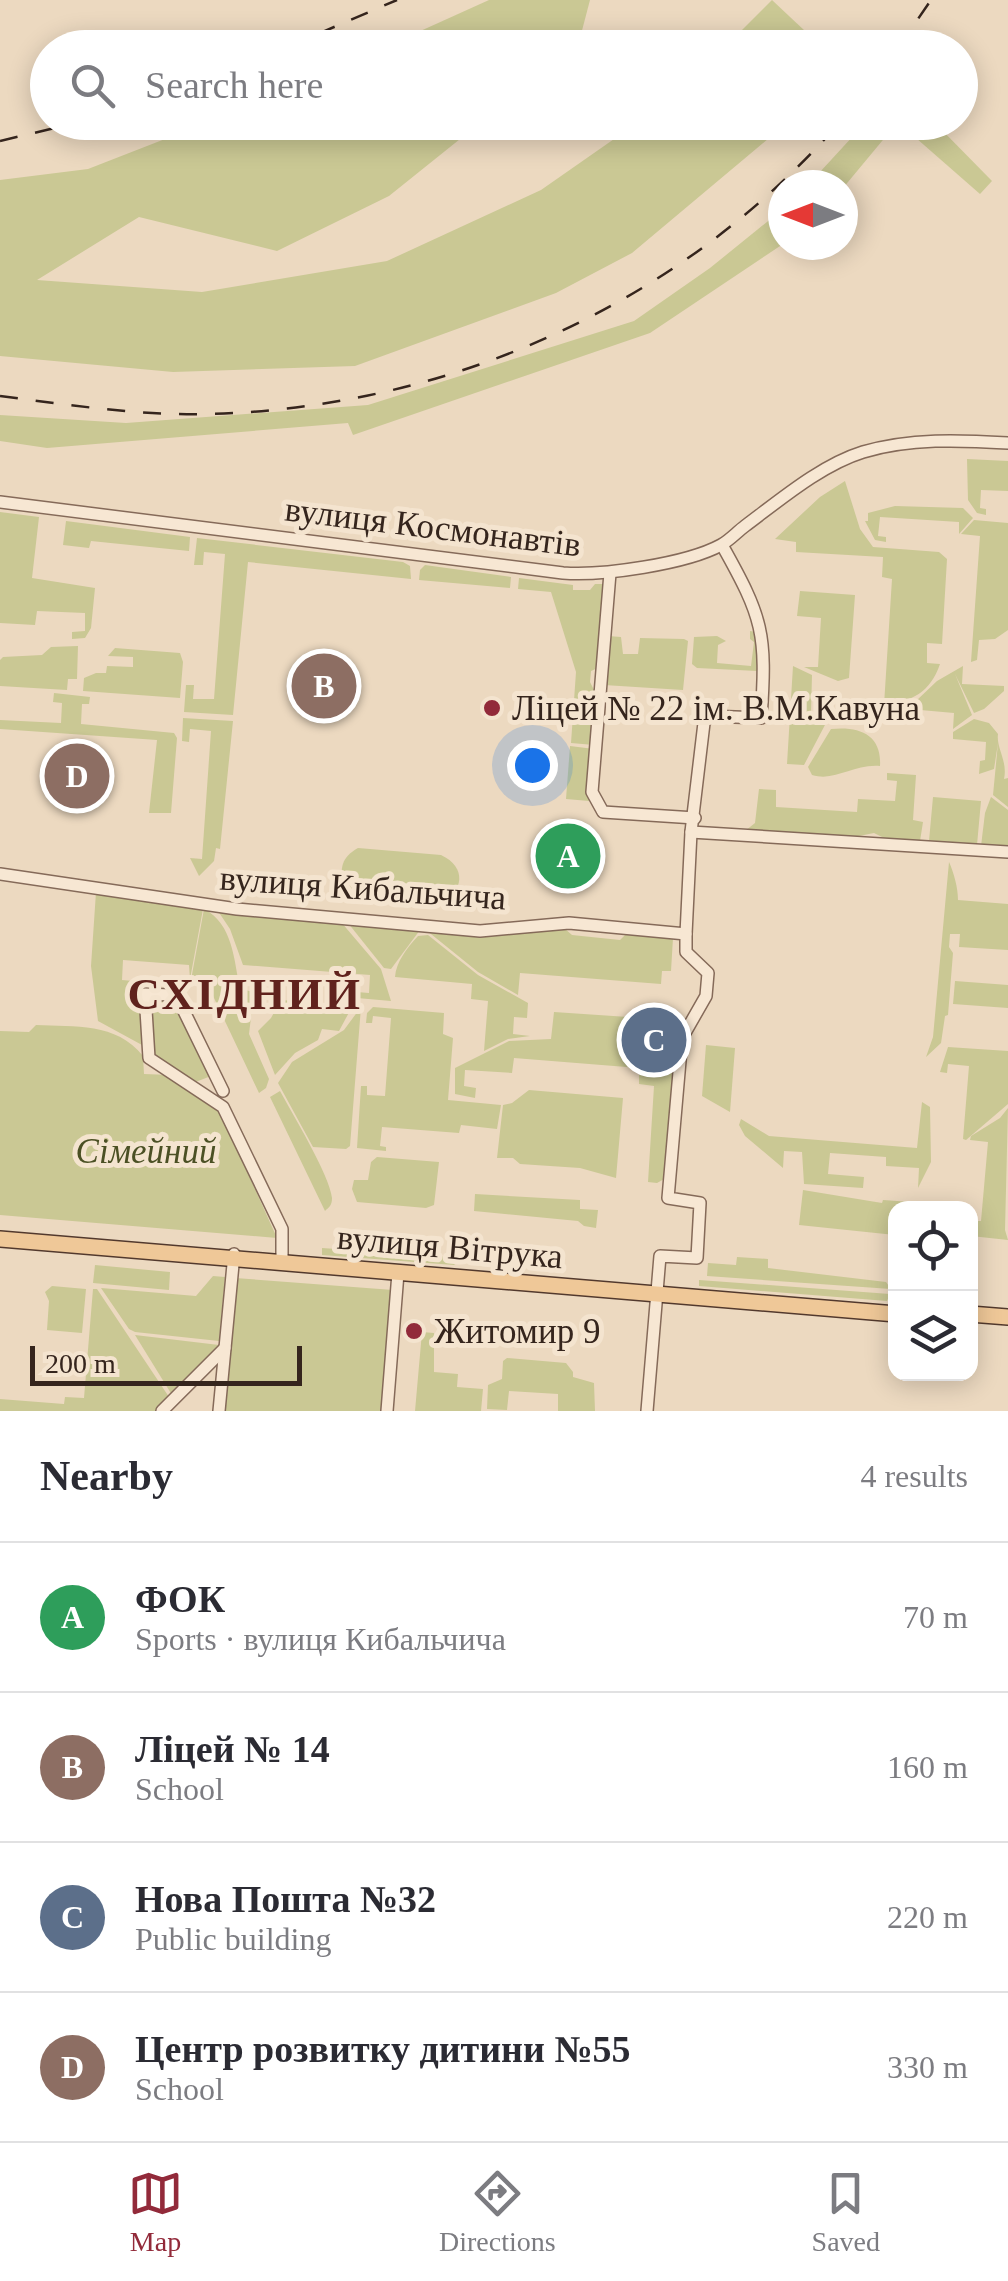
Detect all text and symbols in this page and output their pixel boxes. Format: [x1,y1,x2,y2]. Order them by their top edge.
search box [30,30,978,140]
icon: search [65,58,120,113]
text: Search here [145,64,323,106]
north arrow [768,170,858,260]
street label: вулиця Космонавтів [283,490,583,564]
pin: B [292,648,356,724]
place label: Ліцей № 22 ім. В.М.Кавуна [512,689,920,728]
marker: Ліцей № 22 ім. В.М.Кавуна [481,697,503,719]
pin: D [44,738,110,814]
your location [507,740,558,791]
pin: A [536,818,600,894]
street label: вулиця Кибальчича [218,859,508,917]
district label: СХІДНИЙ [128,969,362,1019]
pin: C [622,1002,686,1078]
park label: Сімейний [76,1132,217,1171]
map controls [888,1201,978,1381]
button: locate [888,1201,978,1291]
street label: вулиця Вітрука [336,1218,565,1276]
button: layers [888,1291,978,1381]
place label: Житомир 9 [434,1312,600,1351]
marker: Житомир 9 [403,1320,425,1342]
scale bar [30,1341,302,1386]
text: 200 m [45,1348,116,1379]
text: Nearby [40,1453,173,1499]
text: 4 results [860,1458,968,1494]
text: ФОК [135,1578,225,1620]
text: A [61,1599,84,1635]
text: 70 m [903,1599,968,1635]
text: Sports · вулиця Кибальчича [135,1621,506,1657]
text: Ліцей № 14 [135,1728,330,1770]
text: B [62,1749,83,1785]
text: 160 m [887,1749,968,1785]
text: School [135,1771,224,1807]
text: Нова Пошта №32 [135,1878,436,1920]
text: C [61,1899,84,1935]
text: 220 m [887,1899,968,1935]
text: Public building [135,1921,331,1957]
text: Центр розвитку дитини №55 [135,2028,631,2070]
text: D [61,2049,84,2085]
text: 330 m [887,2049,968,2085]
text: School [135,2071,224,2107]
tab: Map [128,2166,183,2258]
tab: Directions [439,2166,556,2258]
tab: Saved [812,2166,880,2258]

